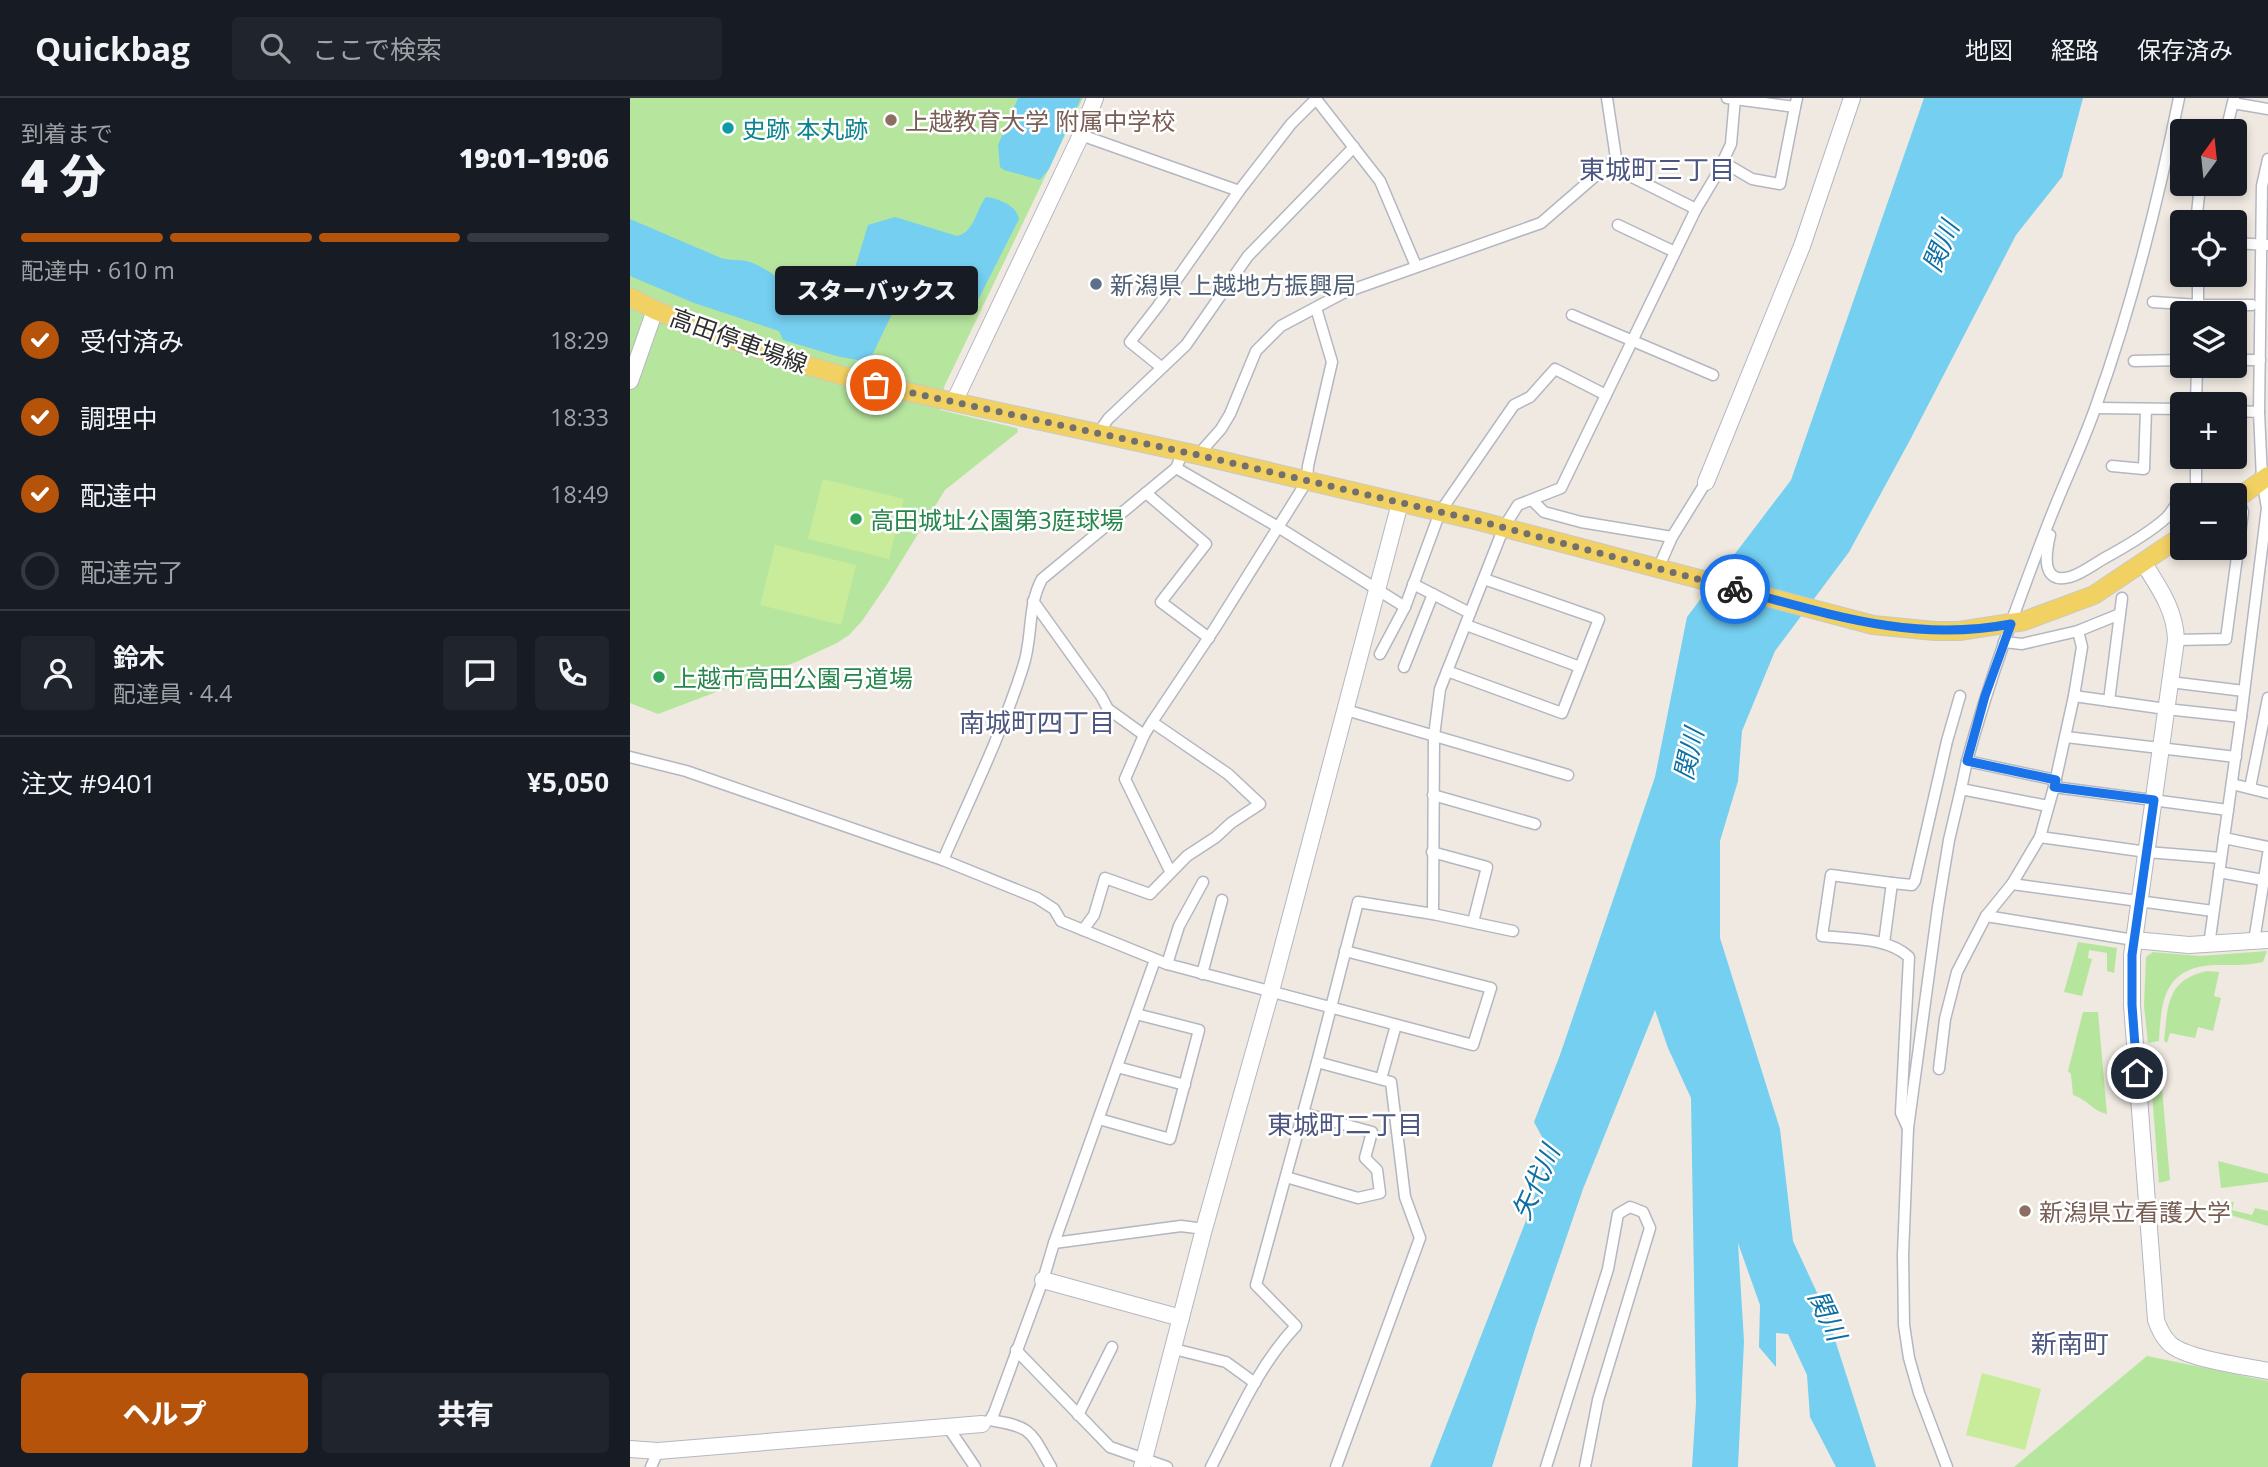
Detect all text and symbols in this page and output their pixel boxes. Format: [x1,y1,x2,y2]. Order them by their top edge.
search box [232,17,722,80]
text: Quickbag [35,26,190,71]
icon: search [256,29,294,67]
text: ここで検索 [312,31,442,67]
text: 地図 [1965,33,2013,66]
text: 経路 [2051,33,2099,66]
text: 保存済み [2137,33,2233,66]
place label: 上越教育大学 附属中学校 [905,104,1175,137]
place label: 史跡 本丸跡 [742,112,868,145]
marker: 上越教育大学 附属中学校 [883,112,899,128]
text: 到着まで [21,117,113,149]
north arrow [2170,119,2247,196]
map controls [2170,119,2247,560]
marker: 史跡 本丸跡 [720,120,736,136]
text: 19:01–19:06 [459,140,609,176]
text: 4 分 [21,144,106,206]
district label: 東城町三丁目 [1579,151,1735,187]
button: locate [2170,210,2247,287]
water label: 関川 [1913,212,1968,277]
text: 配達中 · 610 m [21,254,175,286]
callout: スターバックス [775,266,978,315]
place label: 新潟県 上越地方振興局 [1110,268,1356,301]
text: スターバックス [796,274,957,306]
marker: 新潟県 上越地方振興局 [1088,276,1104,292]
street label: 高田停車場線 [666,300,812,380]
button: layers [2170,301,2247,378]
icon: check [21,321,59,359]
text: 受付済み [80,323,184,359]
text: 18:29 [550,324,609,356]
pin [846,355,906,415]
icon: bag [857,366,895,404]
button: + [2170,392,2247,469]
icon: check [21,398,59,436]
text: 調理中 [80,400,158,436]
text: 18:33 [550,401,609,433]
icon: check [21,475,59,513]
text: 配達中 [80,477,158,513]
text: 18:49 [550,478,609,510]
button: − [2170,483,2247,560]
place label: 高田城址公園第3庭球場 [870,503,1124,536]
marker: 高田城址公園第3庭球場 [848,511,864,527]
text: 配達完了 [80,554,184,590]
courier [1700,554,1770,624]
icon: bike [1716,570,1754,608]
button: person [21,636,95,710]
button: chat [443,636,517,710]
button: phone [535,636,609,710]
text: 鈴木 [113,639,165,675]
place label: 上越市高田公園弓道場 [673,661,913,694]
marker: 上越市高田公園弓道場 [651,669,667,685]
text: 配達員 · 4.4 [113,677,232,709]
district label: 南城町四丁目 [959,704,1115,740]
water label: 関川 [1665,722,1712,783]
text: ¥5,050 [527,764,609,800]
text: 注文 #9401 [21,765,156,801]
pin [2107,1043,2167,1103]
icon: home [2118,1054,2156,1092]
district label: 東城町二丁目 [1267,1106,1423,1142]
water label: 矢代川 [1503,1136,1569,1225]
place label: 新潟県立看護大学 [2039,1195,2231,1228]
marker: 新潟県立看護大学 [2017,1203,2033,1219]
water label: 関川 [1801,1284,1857,1349]
district label: 新南町 [2031,1325,2109,1361]
button: ヘルプ [21,1373,308,1453]
button: 共有 [322,1373,609,1453]

